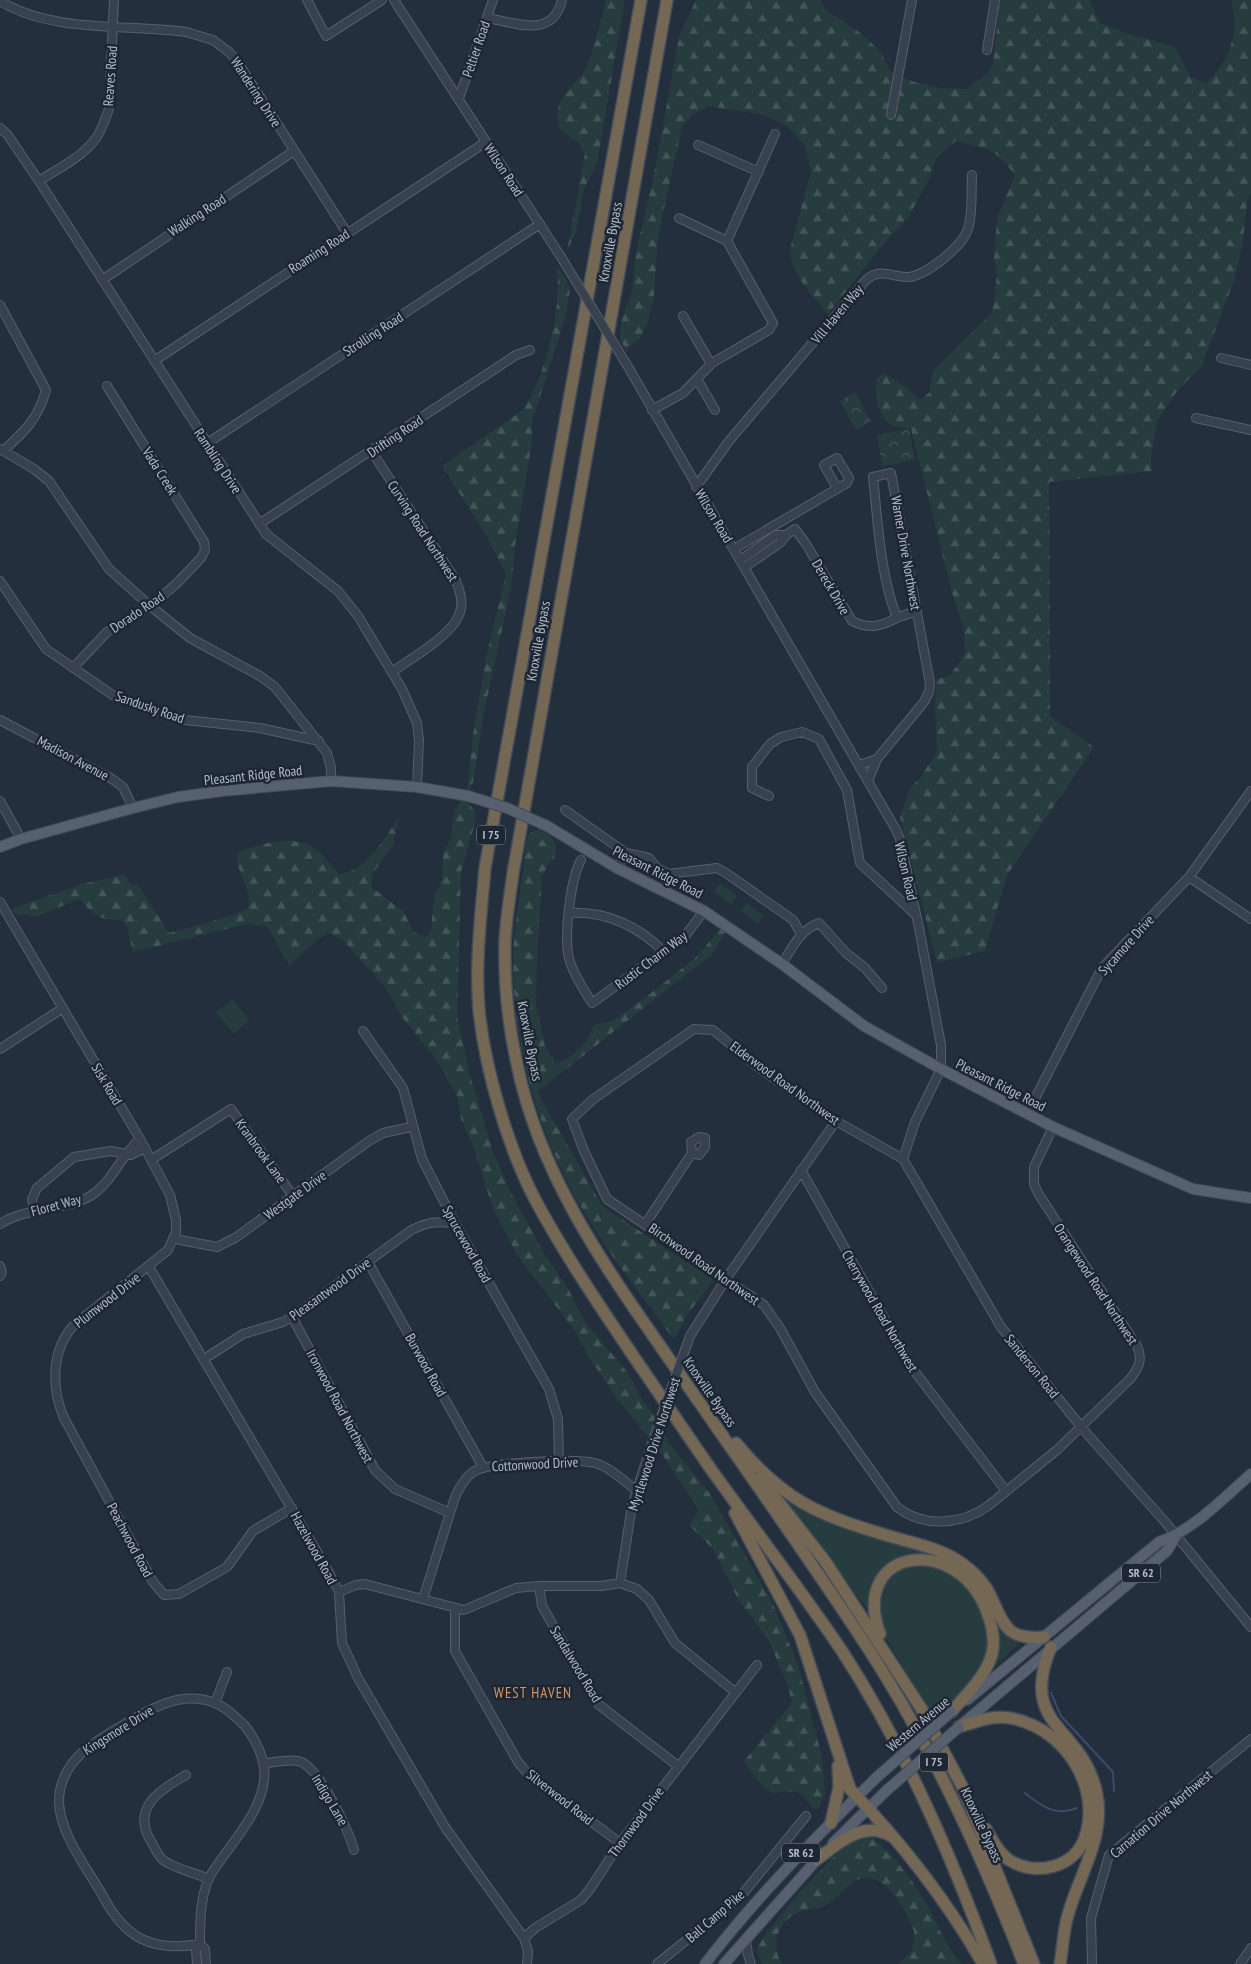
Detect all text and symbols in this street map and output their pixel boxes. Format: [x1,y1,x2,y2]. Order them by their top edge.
street label: Peltier Road [458,19,494,79]
street label: Reaves Road [99,45,121,107]
street label: Wandering Drive [227,54,285,131]
street label: Wilson Road [480,140,528,200]
street label: Walking Road [165,190,229,240]
street label: Knoxville Bypass [594,200,626,283]
street label: Roaming Road [285,225,353,277]
street label: Vill Haven Way [806,280,868,348]
street label: Strolling Road [339,308,407,360]
street label: Drifting Road [364,411,426,461]
street label: Rambling Drive [190,425,246,497]
street label: Vada Creek [138,443,182,499]
street label: Curving Road Northwest [384,477,462,585]
street label: Wilson Road [691,486,737,546]
street label: Warner Drive Northwest [887,494,925,612]
street label: Dereck Drive [808,556,854,618]
street label: Dorado Road [106,587,168,637]
street label: Knoxville Bypass [522,599,554,682]
street label: Sandusky Road [113,687,187,727]
street label: Madison Avenue [34,732,112,784]
street label: Pleasant Ridge Road [203,761,303,789]
road number: I 75 [477,826,505,844]
street label: Wilson Road [891,840,921,902]
street label: Pleasant Ridge Road [610,842,706,902]
street label: Sycamore Drive [1094,911,1158,979]
street label: Rustic Charm Way [611,927,691,993]
street label: Knoxville Bypass [513,999,547,1083]
street label: Elderwood Road Northwest [727,1037,844,1129]
street label: Pleasant Ridge Road [953,1055,1049,1115]
street label: Sisk Road [88,1060,126,1108]
street label: Kranbrook Lane [232,1115,291,1187]
street label: Westgate Drive [260,1166,330,1224]
street label: Floret Way [29,1190,84,1220]
street label: Sprucewood Road [438,1202,496,1286]
street label: Birchwood Road Northwest [645,1219,763,1309]
street label: Orangewood Road Northwest [1050,1220,1142,1348]
street label: Cherrywood Road Northwest [838,1247,922,1375]
street label: Pleasantwood Drive [286,1253,374,1324]
street label: Plumwood Drive [70,1268,144,1332]
street label: Burwood Road [401,1330,451,1400]
street label: Sanderson Road [1001,1330,1063,1402]
street label: Ironwood Road Northwest [303,1346,378,1466]
street label: Knoxville Bypass [679,1354,741,1431]
street label: Myrtlewood Drive Northwest [624,1375,684,1513]
street label: Cottonwood Drive [491,1453,579,1475]
street label: Peachwood Road [103,1500,157,1580]
street label: Hazelwood Road [287,1509,341,1587]
road number: SR 62 [1122,1564,1160,1582]
street label: Sandalwood Road [546,1623,606,1705]
district label: WEST HAVEN [494,1683,572,1702]
street label: Western Avenue [883,1692,953,1756]
street label: Kingsmore Drive [79,1701,157,1759]
road number: I 75 [920,1752,948,1771]
street label: Silverwood Road [523,1765,597,1829]
street label: Carnation Drive Northwest [1106,1766,1216,1862]
street label: Indigo Lane [308,1771,352,1829]
street label: Thornwood Drive [604,1783,668,1861]
street label: Knoxville Bypass [957,1784,1007,1866]
road number: SR 62 [782,1844,820,1862]
street label: Ball Camp Pike [682,1885,748,1946]

